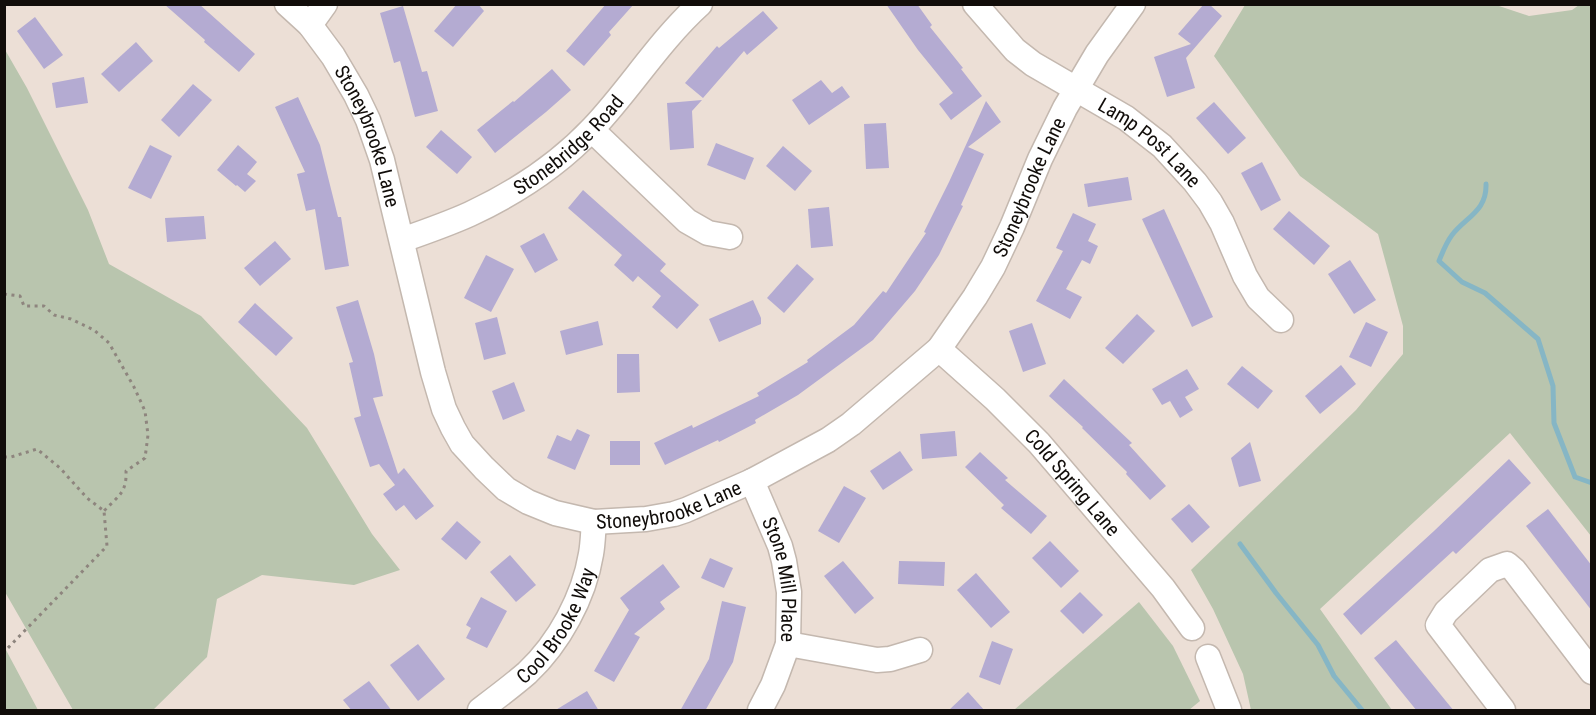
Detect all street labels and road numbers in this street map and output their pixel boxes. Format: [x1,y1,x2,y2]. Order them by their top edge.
street label: Stoneybrooke Lane [329,61,405,209]
street label: Stonebridge Road [509,90,629,200]
street label: Lamp Post Lane [1094,93,1206,192]
street label: Stoneybrooke Lane [988,113,1071,261]
street label: Cold Spring Lane [1020,424,1125,541]
street label: Stoneybrooke Lane [595,475,745,534]
street label: Stone Mill Place [757,513,801,642]
street label: Cool Brooke Way [511,565,600,689]

